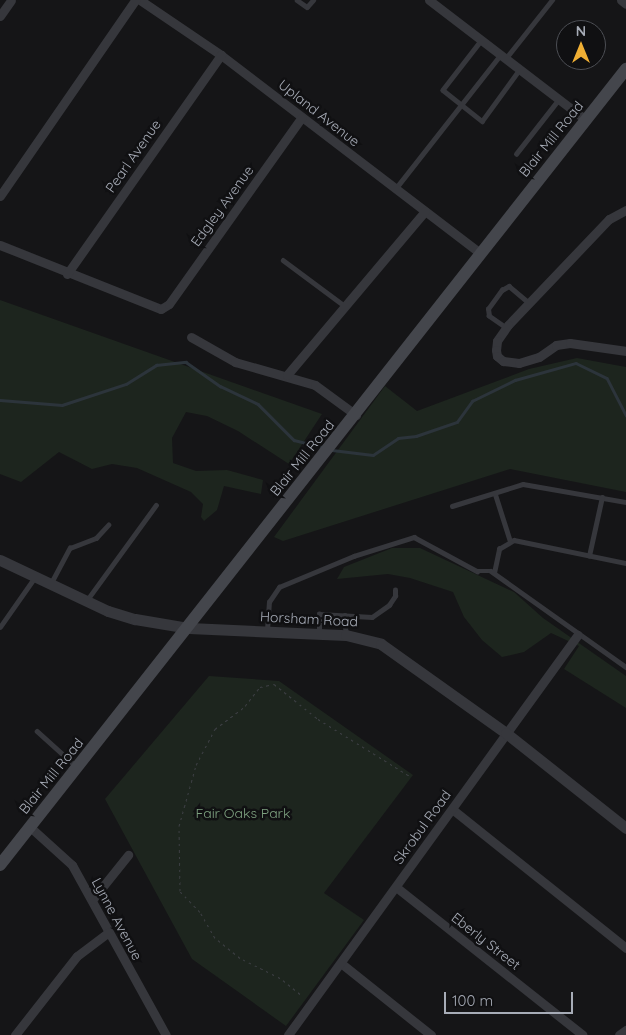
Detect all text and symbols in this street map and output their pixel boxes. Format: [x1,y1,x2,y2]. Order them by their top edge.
north arrow [556,20,606,70]
text: N [576,22,586,40]
street label: Upland Avenue [275,76,363,150]
street label: Blair Mill Road [515,98,587,180]
street label: Pearl Avenue [102,116,164,196]
street label: Edgley Avenue [187,162,257,250]
street label: Blair Mill Road [266,417,338,499]
street label: Horsham Road [260,608,358,630]
street label: Blair Mill Road [15,735,87,817]
street label: Skrobul Road [390,787,454,867]
park label: Fair Oaks Park [196,805,290,821]
street label: Lynne Avenue [88,875,146,963]
street label: Eberly Street [448,909,524,973]
scale bar [446,982,575,1014]
text: 100 m [452,991,493,1010]

